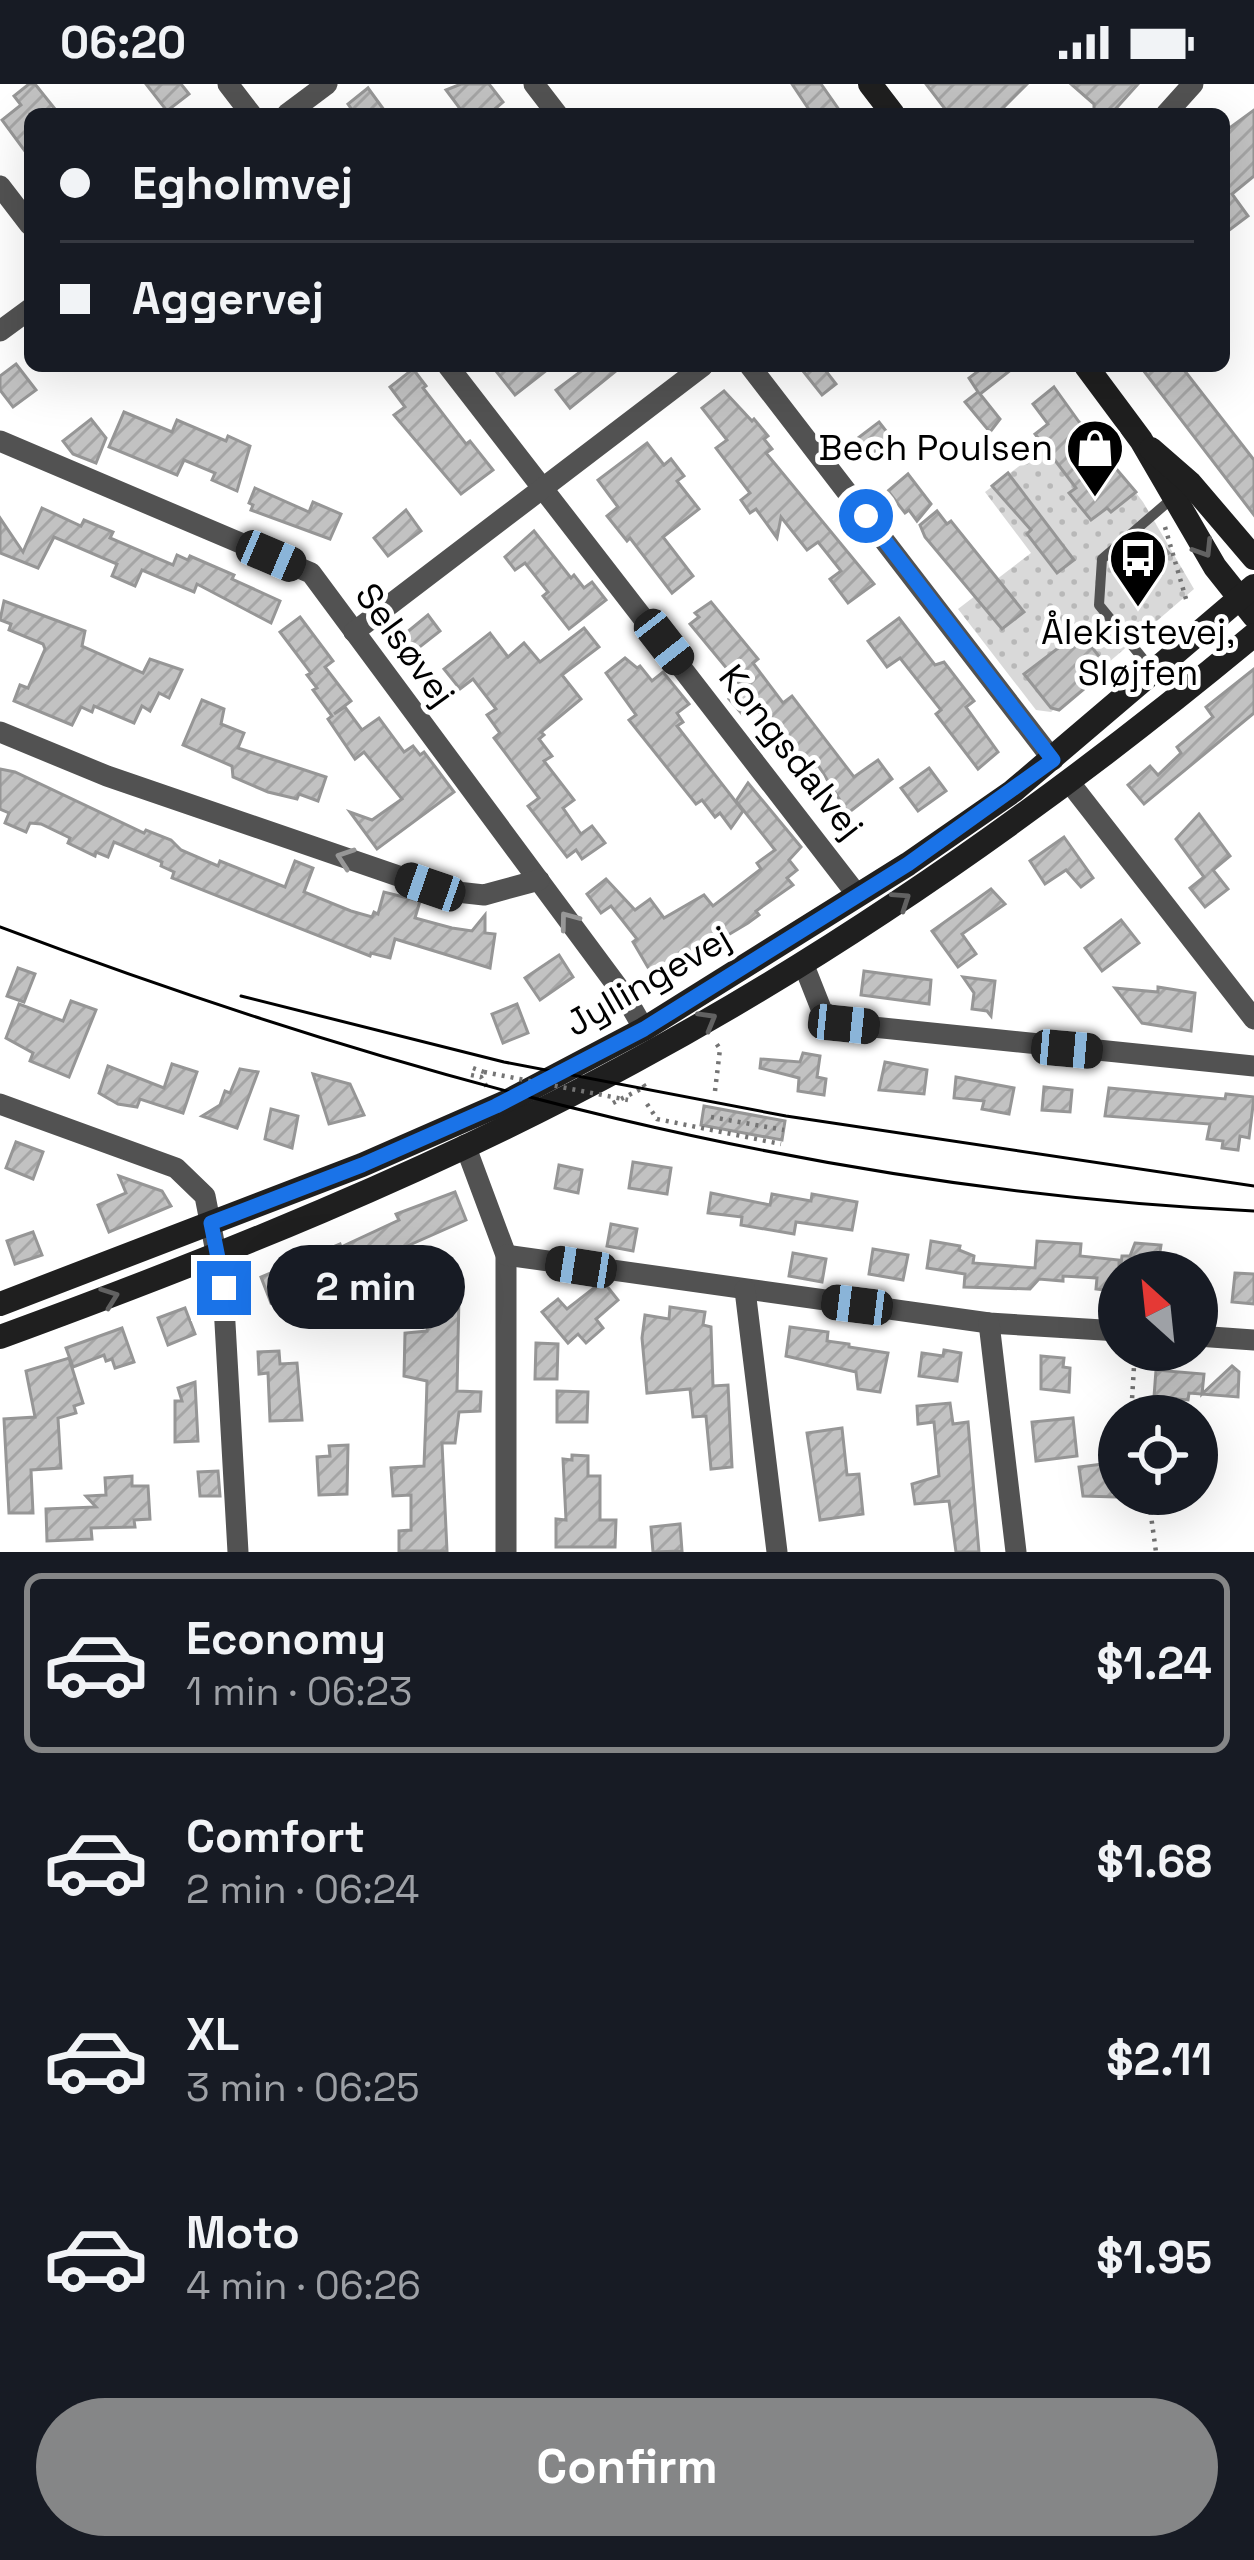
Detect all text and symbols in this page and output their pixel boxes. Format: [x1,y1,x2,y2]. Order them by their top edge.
text: 06:20 [60,14,186,71]
text: Egholmvej [132,155,353,212]
text: Aggervej [132,270,324,327]
shop icon: Bech Poulsen [1064,417,1126,499]
place label: Bech Poulsen [819,425,1053,471]
route start [839,489,893,543]
car [231,525,311,587]
bus stop icon: Ålekistevej, Sløjfen [1107,527,1169,609]
one-way arrow [1190,536,1212,558]
street label: Selsøvej [345,574,465,716]
car [628,603,700,681]
place label: Ålekistevej, Sløjfen [1041,609,1235,696]
street label: Kongsdalvej [708,655,874,849]
one-way arrow [336,848,357,872]
car [390,858,470,916]
one-way arrow [888,892,910,914]
one-way arrow [561,912,582,934]
street label: Jyllingevej [557,915,739,1047]
car [806,1002,882,1046]
one-way arrow [695,1011,717,1034]
car [1030,1028,1104,1070]
car [543,1244,619,1290]
callout: 2 min [266,1246,464,1330]
north arrow [1098,1251,1218,1371]
map controls [1098,1251,1218,1515]
route end [197,1261,251,1315]
text: 2 min [316,1262,416,1311]
car [819,1283,895,1327]
one-way arrow [98,1287,119,1311]
button: locate [1098,1395,1218,1515]
icon: car [42,1609,150,1717]
text: Economy [186,1610,386,1667]
text: $1.24 [1096,1635,1212,1692]
text: 1 min · 06:23 [186,1667,412,1716]
icon: car [42,1807,150,1915]
text: Comfort [186,1808,365,1865]
text: $1.68 [1097,1833,1212,1890]
text: 2 min · 06:24 [186,1865,419,1914]
icon: car [42,2005,150,2113]
text: XL [186,2006,239,2063]
text: $2.11 [1106,2031,1212,2088]
text: 3 min · 06:25 [186,2063,420,2112]
icon: car [42,2203,150,2311]
text: Moto [186,2204,300,2261]
text: $1.95 [1096,2229,1212,2286]
text: 4 min · 06:26 [186,2261,421,2310]
button: Confirm [36,2398,1218,2536]

